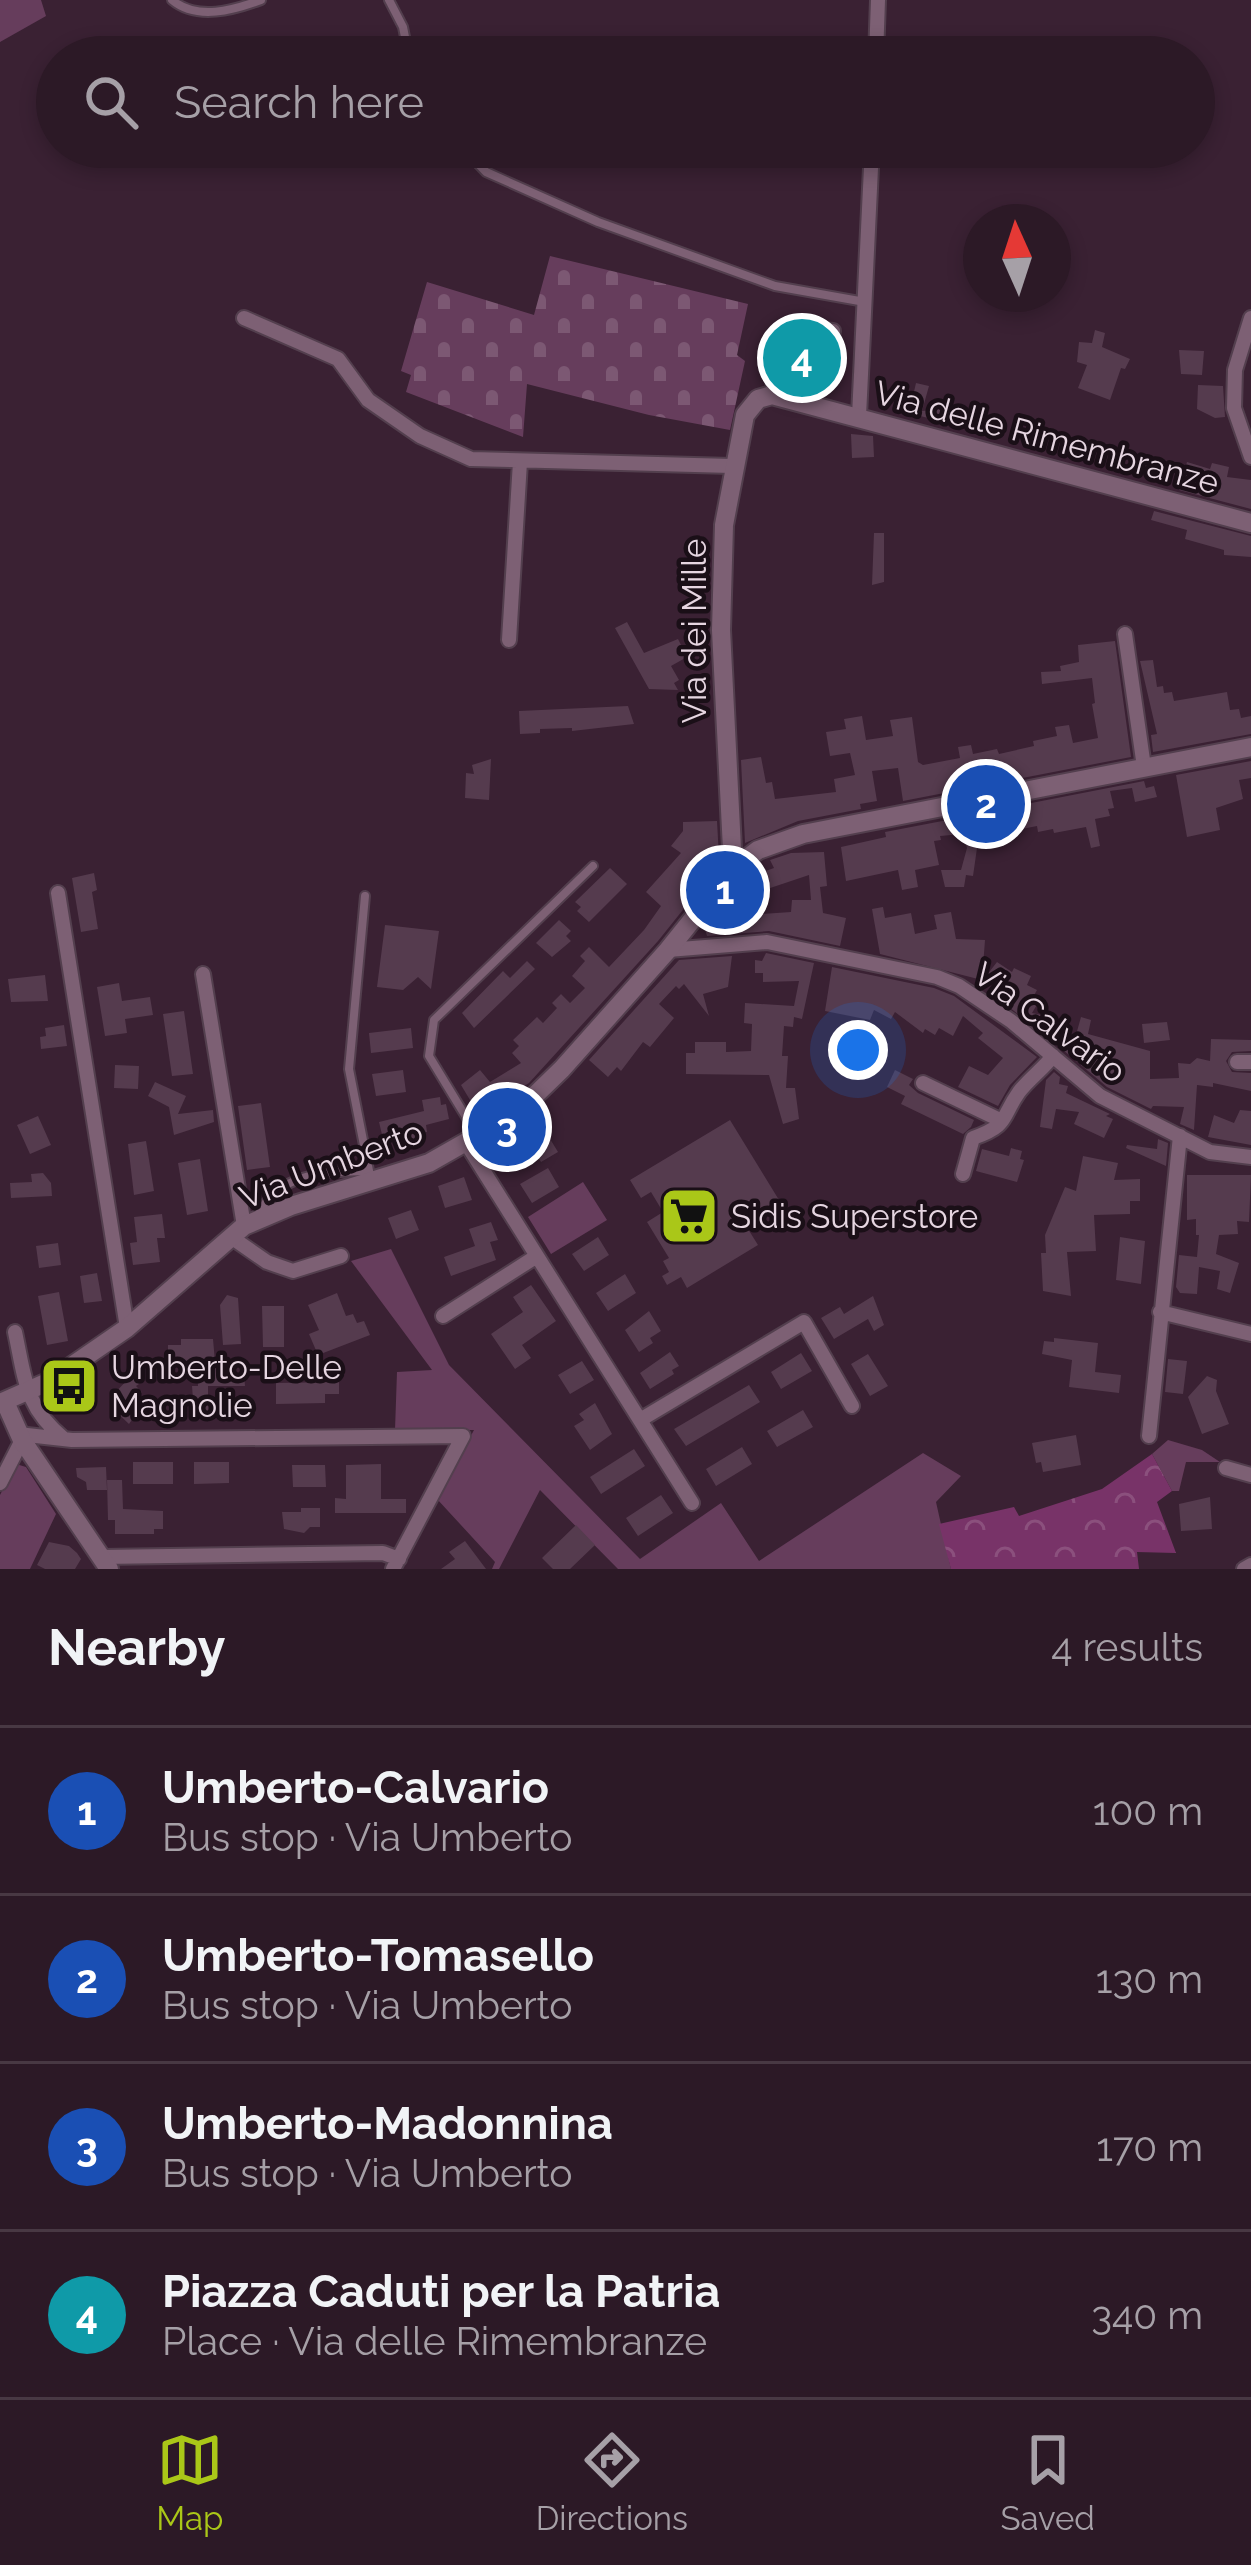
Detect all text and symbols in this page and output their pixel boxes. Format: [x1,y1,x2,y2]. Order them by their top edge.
search box [36,36,1215,168]
icon: search [78,69,144,135]
text: Search here [174,76,424,129]
north arrow [963,204,1071,312]
pin: 4 [763,313,841,403]
street label: Via delle Rimembranze [871,373,1223,502]
street label: Via dei Mille [675,539,714,723]
pin: 2 [947,759,1025,849]
pin: 1 [686,845,764,935]
street label: Via Calvario [966,954,1133,1091]
your location [828,1020,888,1080]
pin: 3 [468,1082,546,1172]
street label: Via Umberto [234,1112,428,1217]
supermarket icon: Sidis Superstore [658,1185,720,1247]
place label: Sidis Superstore [731,1197,978,1236]
place label: Umberto-Delle Magnolie [111,1348,342,1425]
bus stop icon: Umberto-Delle Magnolie [38,1355,100,1417]
text: Nearby [48,1617,225,1677]
text: 4 results [1051,1624,1203,1670]
text: Umberto-Calvario [162,1761,549,1814]
text: 1 [77,1788,97,1834]
text: 100 m [1093,1788,1203,1834]
text: Bus stop · Via Umberto [162,1814,573,1860]
text: Umberto-Tomasello [162,1929,594,1982]
text: 2 [76,1956,98,2002]
text: 130 m [1096,1956,1203,2002]
text: Bus stop · Via Umberto [162,1982,573,2028]
text: Umberto-Madonnina [162,2097,613,2150]
text: 3 [76,2124,98,2170]
text: 170 m [1096,2124,1203,2170]
text: Bus stop · Via Umberto [162,2150,573,2196]
text: Piazza Caduti per la Patria [162,2265,720,2318]
text: 4 [76,2292,98,2338]
text: 340 m [1091,2292,1203,2338]
text: Place · Via delle Rimembranze [162,2318,707,2364]
tab: Map [156,2427,223,2538]
tab: Directions [536,2427,688,2538]
tab: Saved [1000,2427,1095,2538]

